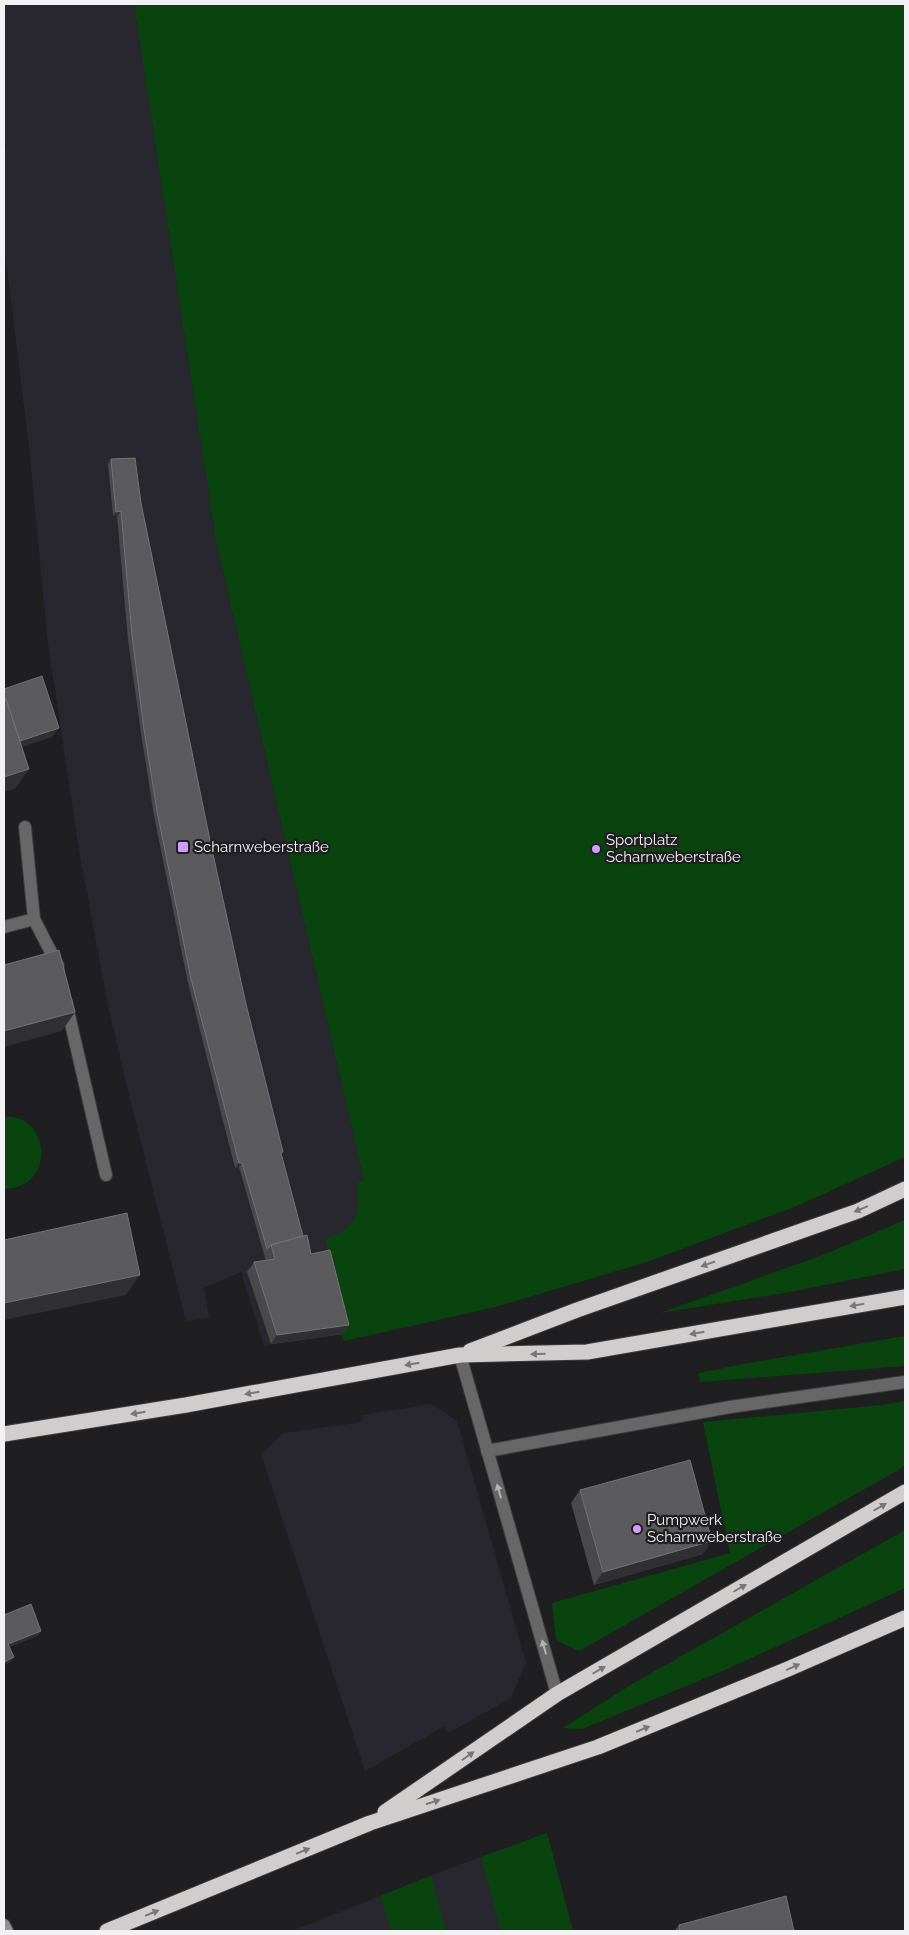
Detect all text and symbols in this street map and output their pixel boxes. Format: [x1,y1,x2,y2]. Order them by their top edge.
place label: Sportplatz Scharnweberstraße [606,831,741,866]
place label: Scharnweberstraße [194,838,329,856]
marker: Scharnweberstraße [176,840,190,854]
marker: Sportplatz Scharnweberstraße [590,843,602,855]
one-way arrow [853,1205,868,1213]
one-way arrow [700,1260,715,1268]
one-way arrow [849,1302,865,1310]
one-way arrow [689,1330,705,1338]
one-way arrow [530,1350,546,1358]
one-way arrow [404,1360,419,1368]
one-way arrow [244,1390,260,1398]
one-way arrow [130,1409,146,1417]
one-way arrow [494,1483,502,1498]
one-way arrow [874,1502,887,1511]
place label: Pumpwerk Scharnweberstraße [647,1511,782,1546]
marker: Pumpwerk Scharnweberstraße [631,1523,643,1535]
one-way arrow [732,1584,747,1592]
one-way arrow [539,1640,547,1655]
one-way arrow [786,1663,800,1671]
one-way arrow [593,1665,606,1674]
one-way arrow [636,1724,650,1732]
one-way arrow [461,1751,474,1761]
one-way arrow [425,1798,440,1805]
one-way arrow [296,1847,311,1855]
one-way arrow [145,1908,160,1916]

